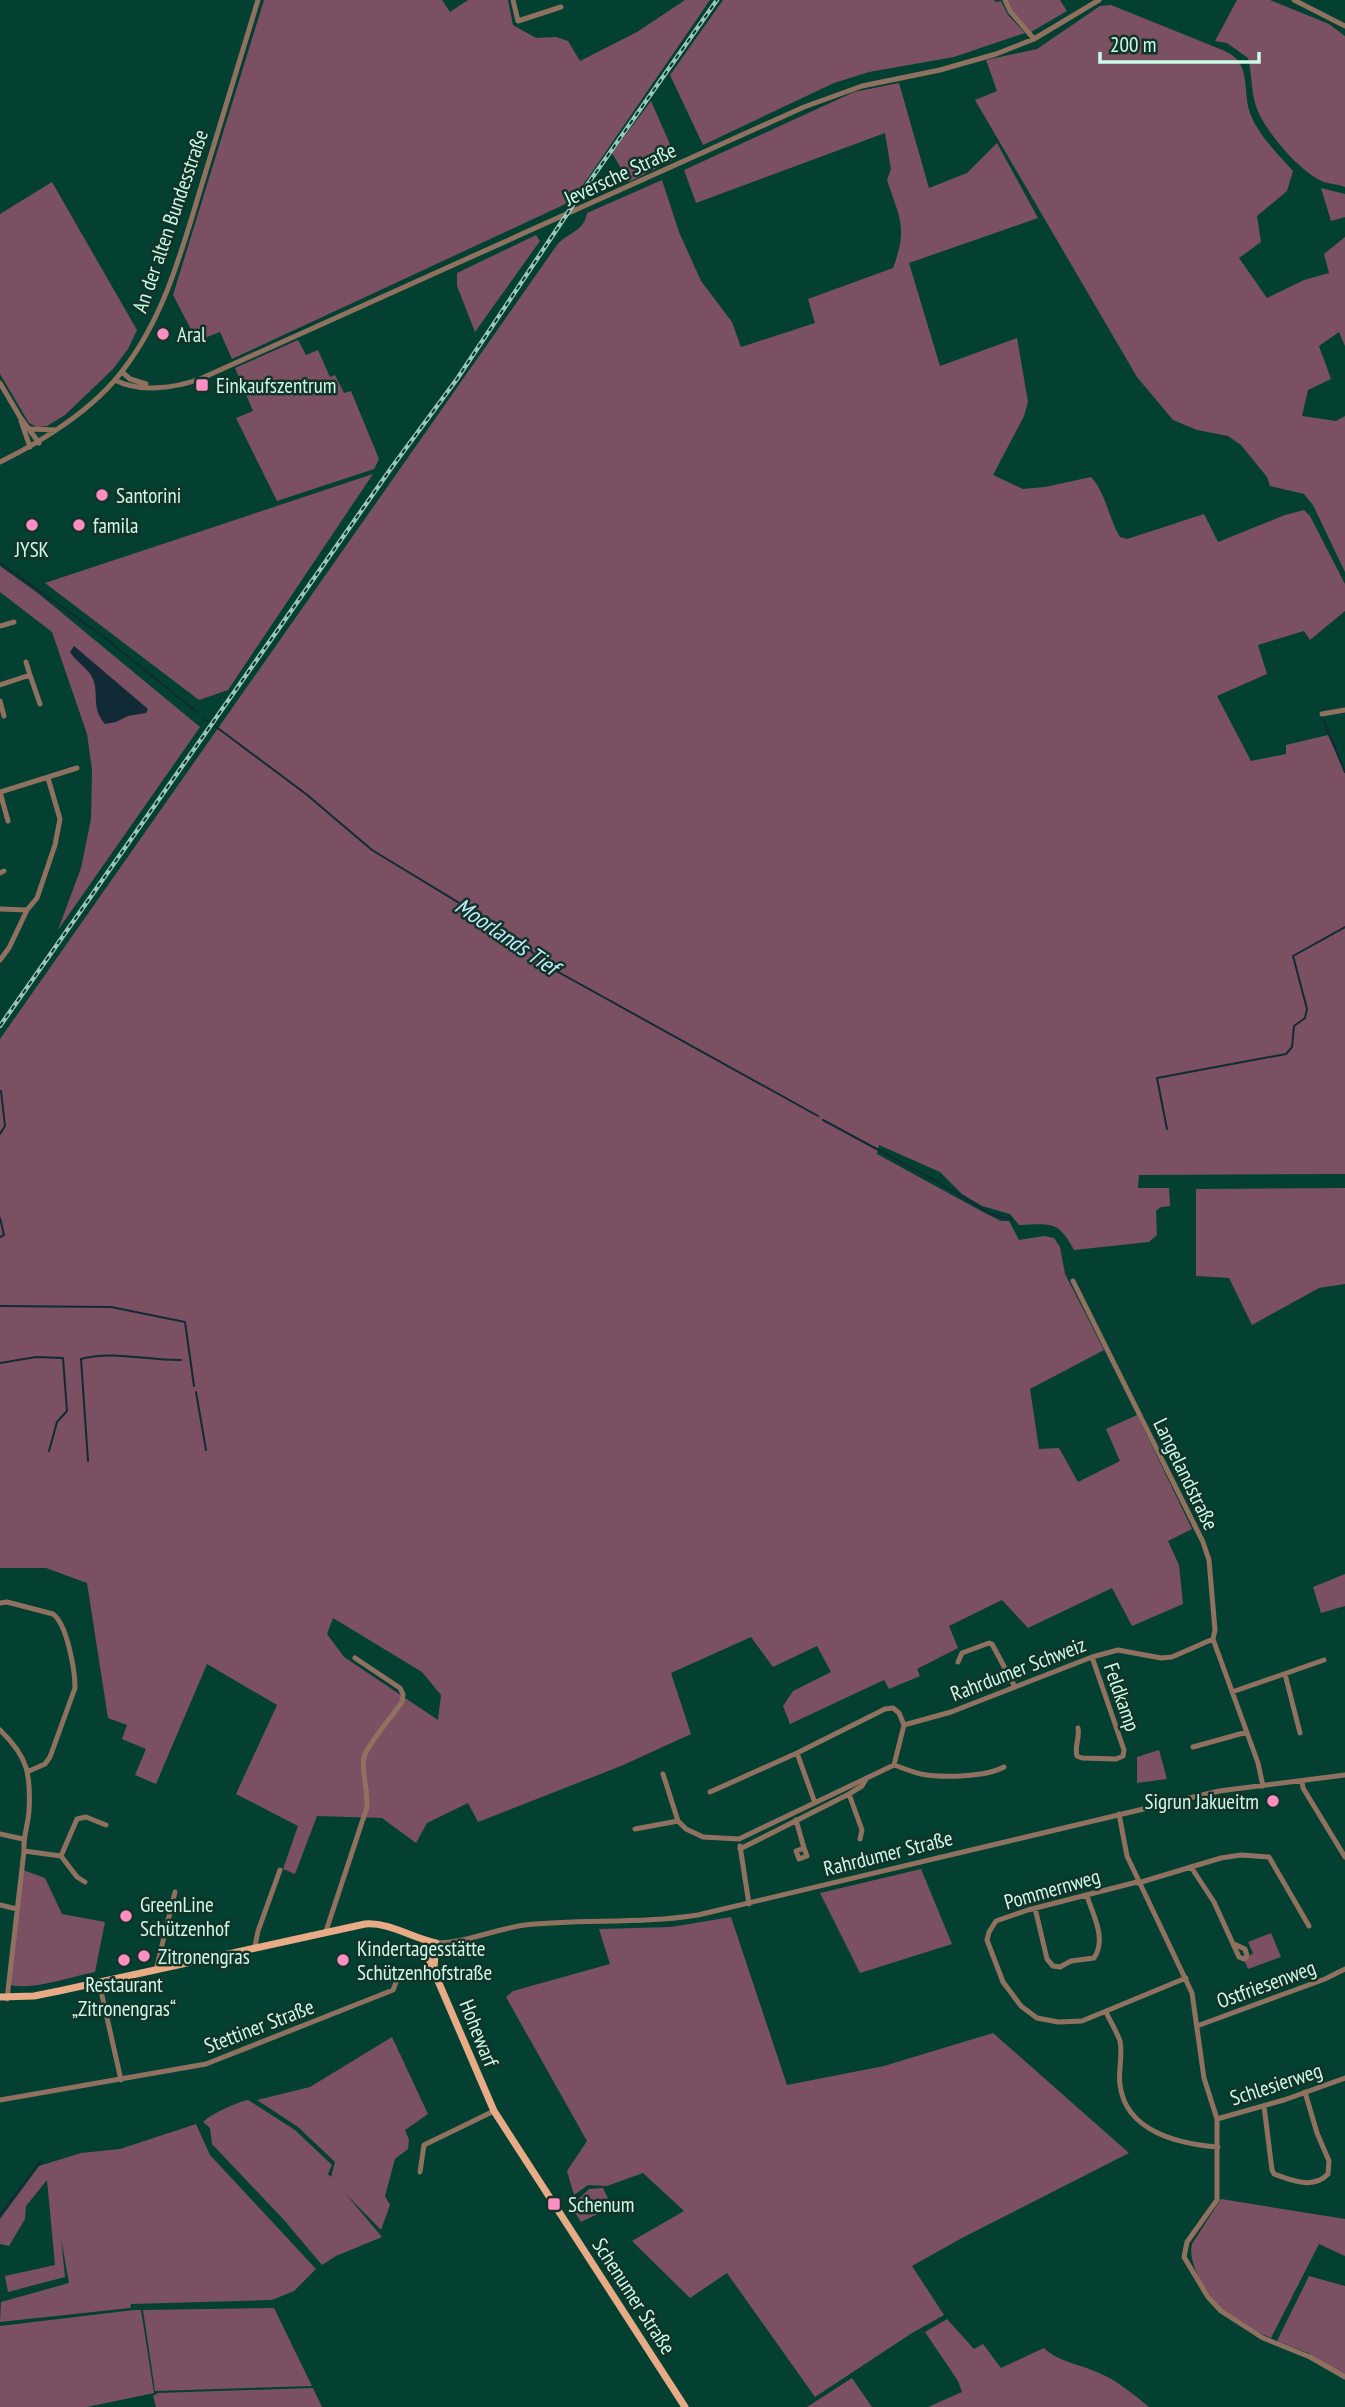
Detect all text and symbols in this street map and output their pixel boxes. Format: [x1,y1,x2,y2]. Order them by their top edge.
scale bar [1100,21,1259,65]
text: 200 m [1110,31,1156,58]
street label: An der alten Bundesstraße [126,126,214,316]
street label: Jeversche Straße [559,136,680,212]
place label: Aral [177,321,206,348]
marker: Aral [155,326,171,342]
place label: Einkaufszentrum [216,372,336,399]
marker: Einkaufszentrum [194,377,210,393]
place label: Santorini [116,482,181,509]
marker: Santorini [94,487,110,503]
place label: famila [93,512,138,539]
marker: JYSK [24,517,40,533]
marker: famila [71,517,87,533]
place label: JYSK [14,536,49,563]
water label: Moorlands Tief [450,891,568,984]
street label: Langelandstraße [1147,1414,1225,1534]
street label: Rahrdumer Schweiz [946,1631,1090,1707]
street label: Feldkamp [1098,1659,1146,1735]
place label: Sigrun Jakueitm [1144,1788,1259,1815]
marker: Sigrun Jakueitm [1265,1793,1281,1809]
street label: Rahrdumer Straße [821,1824,955,1882]
street label: Pommernweg [1001,1862,1103,1916]
place label: GreenLine Schützenhof [140,1891,230,1942]
marker: GreenLine Schützenhof [118,1908,134,1924]
place label: Kindertagesstätte Schützenhofstraße [357,1935,492,1986]
place label: Zitronengras [158,1943,250,1970]
marker: Zitronengras [136,1948,152,1964]
marker: Restaurant „Zitronengras“ [116,1952,132,1968]
marker: Kindertagesstätte Schützenhofstraße [335,1952,351,1968]
street label: Ostfriesenweg [1213,1954,1319,2014]
place label: Restaurant „Zitronengras“ [72,1971,176,2022]
street label: Stettiner Straße [200,1993,318,2059]
street label: Hohewarf [453,1995,505,2071]
street label: Schlesierweg [1227,2056,1325,2112]
place label: Schenum [568,2191,634,2218]
marker: Schenum [546,2196,562,2212]
street label: Schenumer Straße [586,2233,682,2359]

